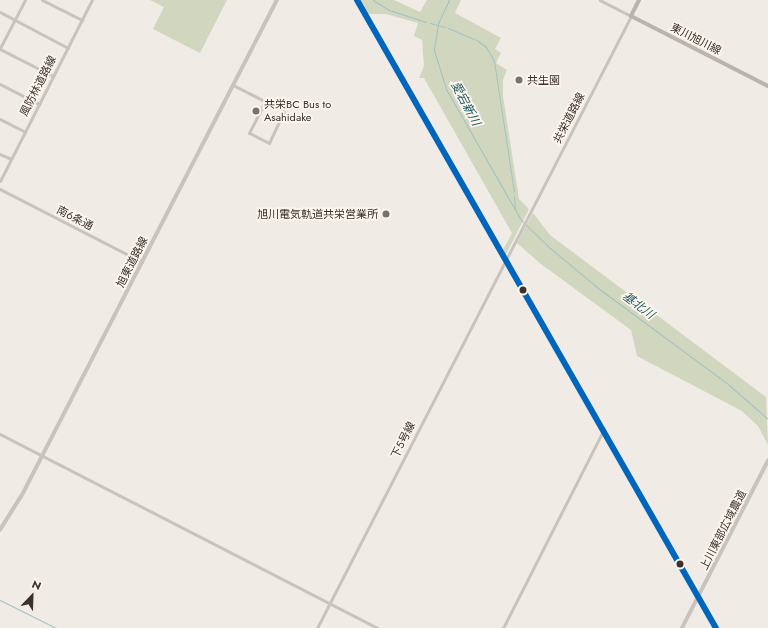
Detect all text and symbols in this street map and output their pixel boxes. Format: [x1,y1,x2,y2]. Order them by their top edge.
street label: 東川旭川線 [669,21,723,57]
street label: 風防林道路線 [17,54,59,118]
place label: 共生園 [527,73,560,87]
marker: 共生園 [514,75,524,85]
water label: 愛宕新川 [447,79,483,129]
street label: 共栄道路線 [551,91,587,145]
place label: 共栄BC Bus to Asahidake [264,98,331,124]
marker: 共栄BC Bus to Asahidake [251,106,261,116]
street label: 南6条通 [54,203,96,233]
place label: 旭川電気軌道共栄営業所 [257,207,378,221]
marker: 旭川電気軌道共栄営業所 [381,209,391,219]
street label: 旭東道路線 [114,235,150,289]
unlabelled marker [518,285,528,295]
water label: 基北川 [619,289,657,323]
street label: 下5号線 [388,420,418,460]
street label: 上川東部広域農道 [697,488,749,572]
unlabelled marker [675,559,685,569]
north arrow [12,576,52,616]
text: N [30,576,44,594]

